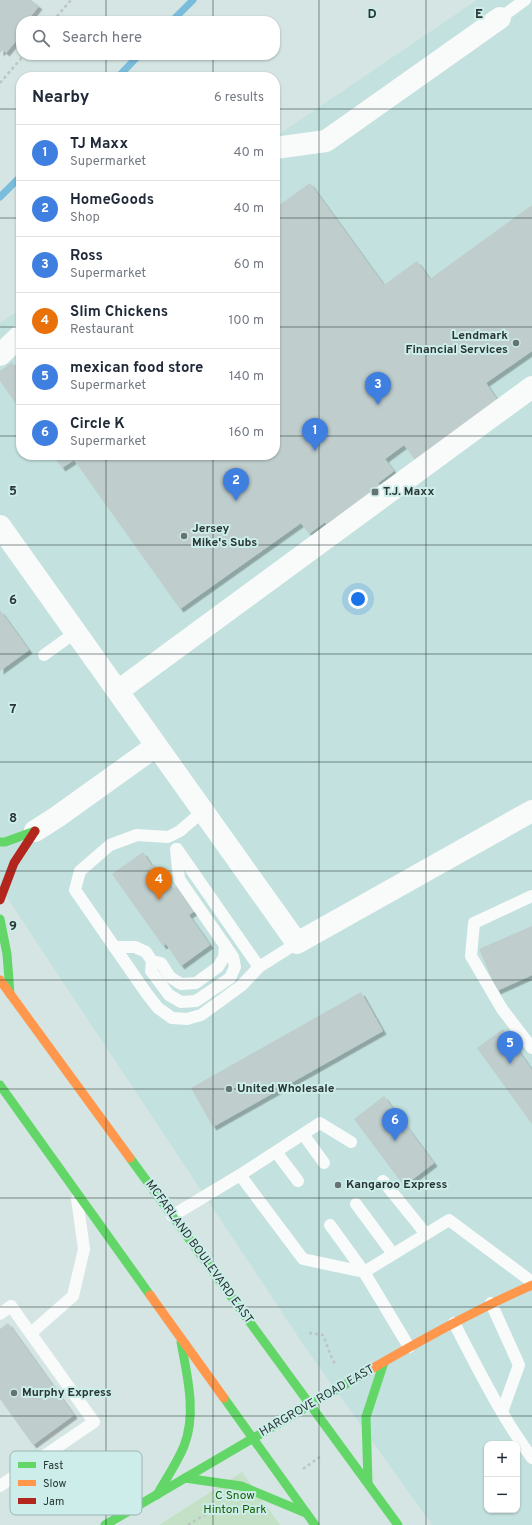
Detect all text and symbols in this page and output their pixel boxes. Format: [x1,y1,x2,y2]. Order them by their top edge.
text: D [367,7,377,23]
text: E [475,7,483,23]
search box [16,16,280,60]
icon: search [30,27,52,49]
text: Search here [62,29,142,48]
text: Nearby [32,87,89,109]
text: 6 results [214,90,264,106]
text: TJ Maxx [70,135,128,154]
text: 1 [42,145,48,161]
text: 40 m [234,145,264,161]
text: Supermarket [70,154,146,170]
text: HomeGoods [70,191,154,210]
text: 2 [41,201,49,217]
text: 40 m [234,201,264,217]
text: Shop [70,210,100,226]
text: Ross [70,247,103,266]
text: 3 [41,257,49,273]
text: 60 m [234,257,264,273]
text: Supermarket [70,266,146,282]
text: Slim Chickens [70,303,168,322]
text: 4 [41,313,49,329]
text: 100 m [228,313,264,329]
text: Restaurant [70,322,134,338]
place label: Lendmark Financial Services [406,328,508,358]
marker: Lendmark Financial Services [511,338,521,348]
text: mexican food store [70,359,203,378]
text: 5 [41,369,49,385]
text: 140 m [229,369,264,385]
pin: 3 [365,372,391,405]
text: Supermarket [70,378,146,394]
text: Circle K [70,415,125,434]
pin: 1 [302,418,328,451]
text: 6 [41,425,49,441]
text: 160 m [229,425,264,441]
text: Supermarket [70,434,146,450]
pin: 2 [223,468,249,501]
text: 5 [9,484,17,500]
place label: T.J. Maxx [383,484,435,500]
marker: T.J. Maxx [370,487,380,497]
place label: Jersey Mike's Subs [192,521,257,551]
marker: Jersey Mike's Subs [179,531,189,541]
your location [348,589,368,609]
text: 6 [9,593,17,609]
text: 7 [10,702,17,718]
text: 8 [9,811,17,827]
pin: 4 [146,867,172,900]
text: 9 [9,919,17,935]
pin: 5 [497,1031,523,1064]
place label: United Wholesale [237,1081,335,1097]
marker: United Wholesale [224,1084,234,1094]
pin: 6 [382,1108,408,1141]
street label: MCFARLAND BOULEVARD EAST [141,1177,257,1327]
place label: Kangaroo Express [346,1177,448,1193]
marker: Kangaroo Express [333,1180,343,1190]
street label: HARGROVE ROAD EAST [257,1362,377,1440]
place label: Murphy Express [22,1385,112,1401]
marker: Murphy Express [9,1388,19,1398]
map controls [484,1441,520,1513]
button: + [484,1441,520,1477]
legend [10,1451,142,1515]
text: Fast [43,1459,63,1473]
text: Slow [43,1477,66,1491]
button: − [484,1477,520,1513]
park label: C Snow Hinton Park [203,1488,267,1518]
text: Jam [43,1495,64,1509]

